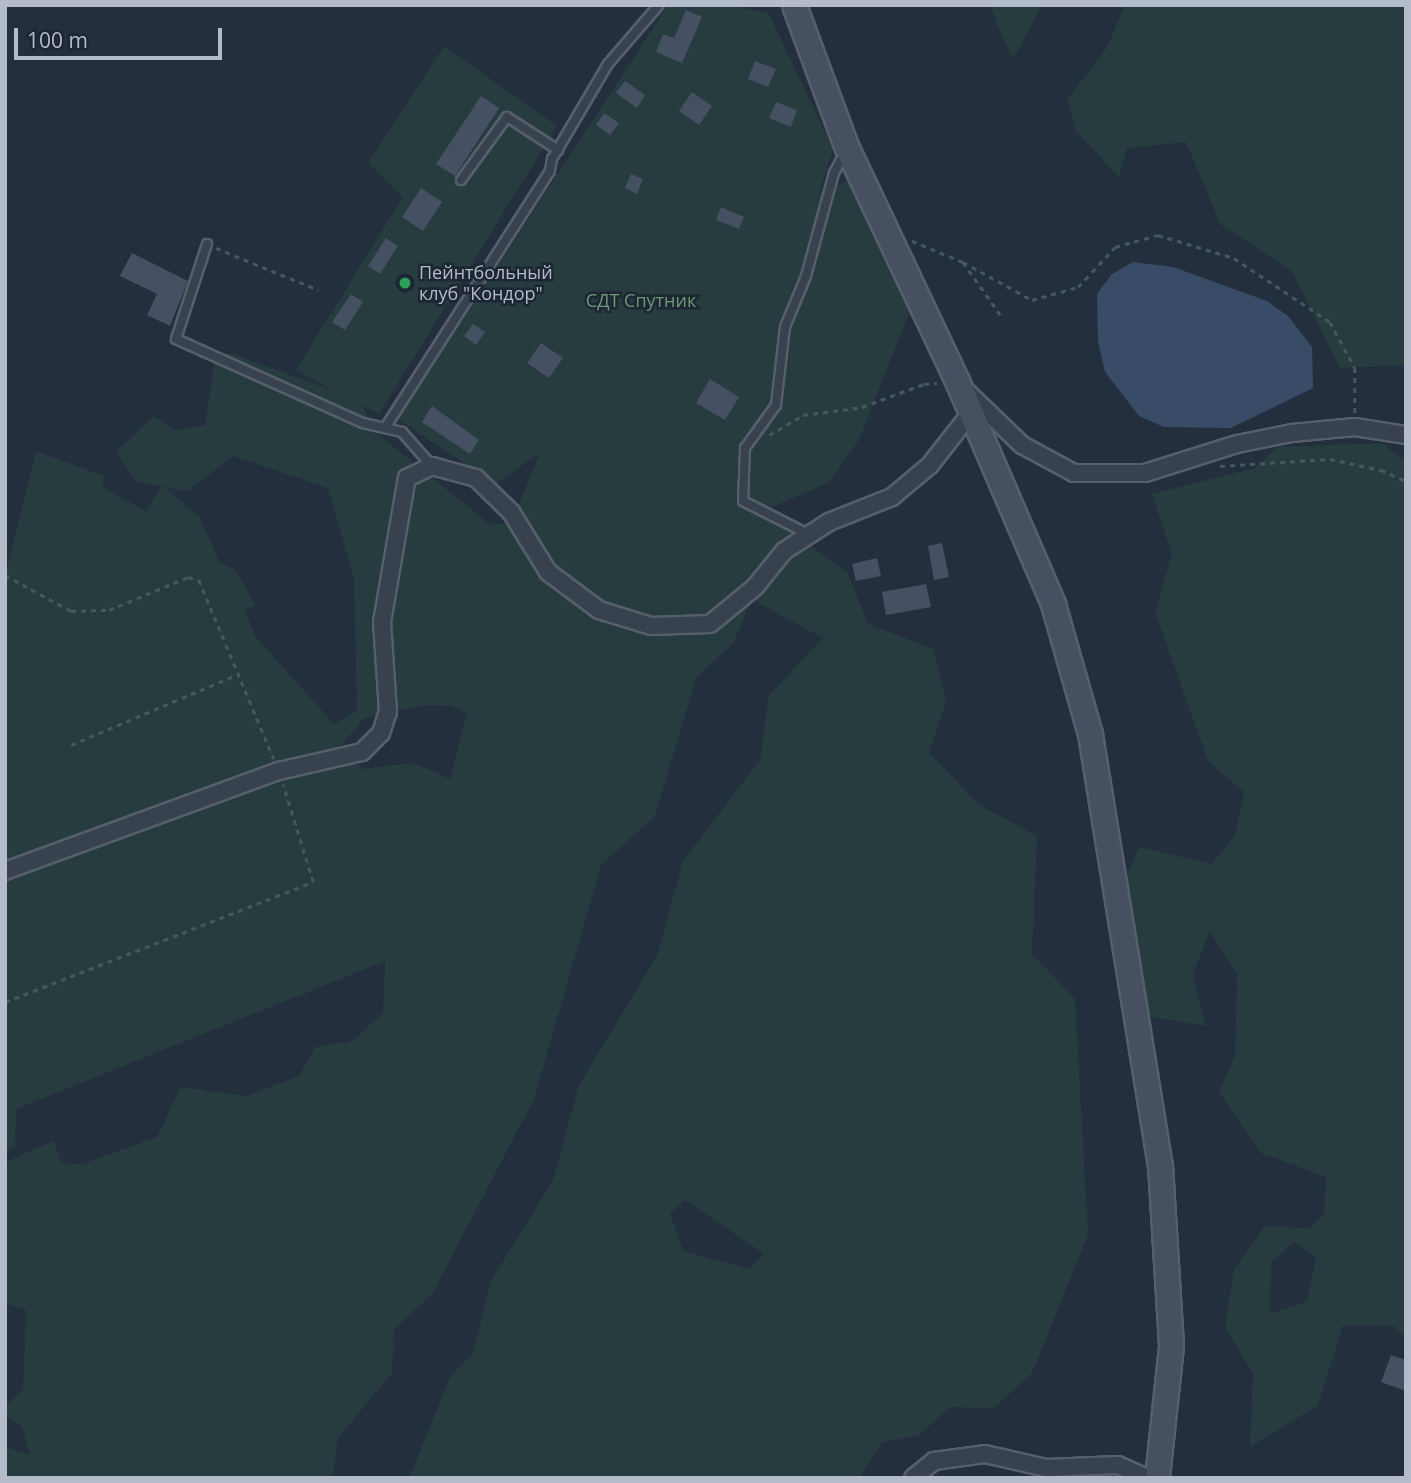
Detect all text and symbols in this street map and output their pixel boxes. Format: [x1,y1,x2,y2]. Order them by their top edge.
scale bar [18,14,226,58]
text: 100 m [27,26,88,54]
place label: Пейнтбольный клуб "Кондор" [419,262,553,304]
marker: Пейнтбольный клуб "Кондор" [397,275,413,291]
park label: СДТ Спутник [586,289,696,311]

